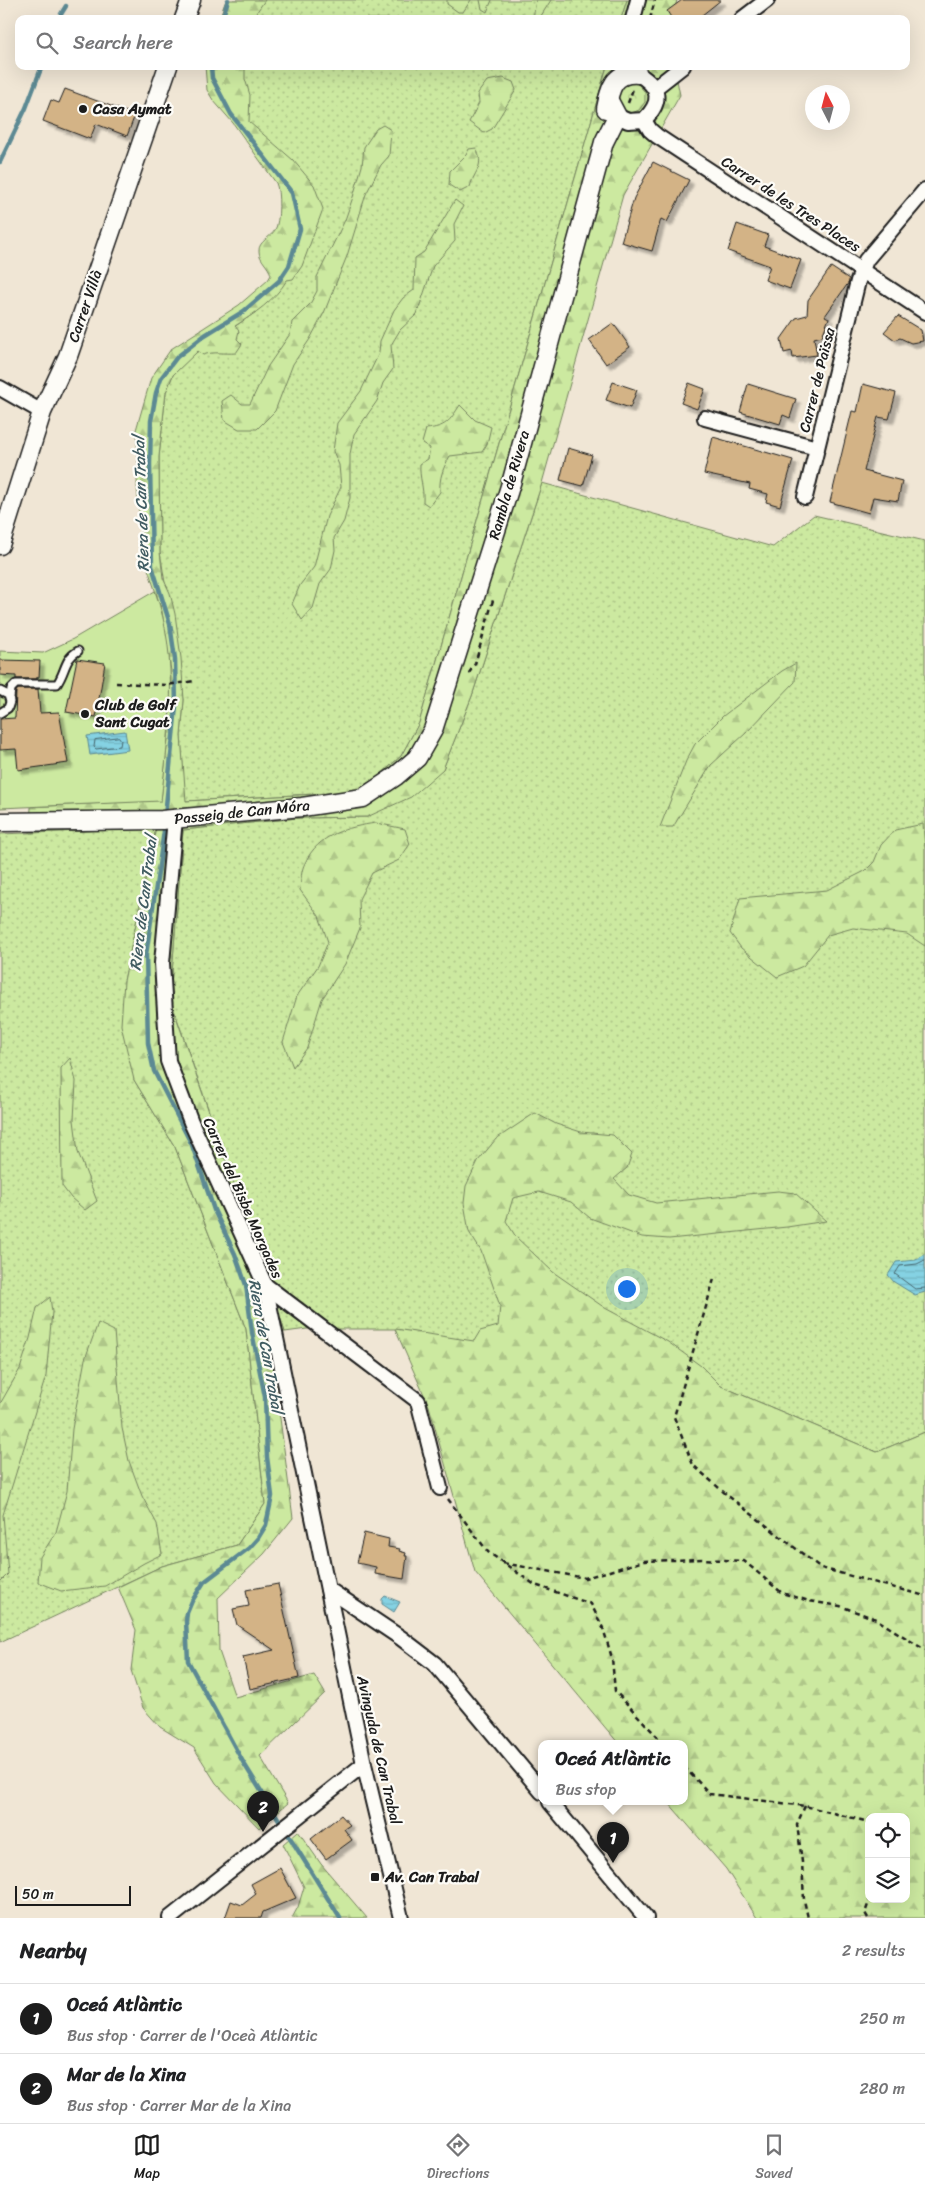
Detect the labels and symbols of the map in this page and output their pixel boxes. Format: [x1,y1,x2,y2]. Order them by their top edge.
north arrow [805,85,850,130]
place label: Casa Aymat [92,96,172,122]
marker: Casa Aymat [77,103,89,115]
street label: Carrer de les Tres Places [716,149,866,259]
street label: Carrer Villà [60,266,110,346]
street label: Carrer de Païssa [791,324,843,435]
street label: Rambla de Rivera [481,427,537,543]
water label: Riera de Can Trabal [124,432,158,572]
place label: Club de Golf Sant Cugat [94,692,178,735]
marker: Club de Golf Sant Cugat [79,708,91,720]
street label: Passeig de Can Móra [173,792,312,832]
water label: Riera de Can Trabal [120,831,166,972]
street label: Carrer del Bisbe Morgades [196,1113,290,1283]
your location [614,1276,640,1302]
water label: Riera de Can Trabal [240,1277,293,1419]
street label: Avinguda de Can Trabal [349,1672,409,1828]
pin: 2 [247,1791,279,1832]
pin: 1 [597,1822,629,1863]
place label: Av. Can Trabal [384,1864,479,1890]
marker: Av. Can Trabal [369,1871,381,1883]
scale bar [15,1883,131,1906]

